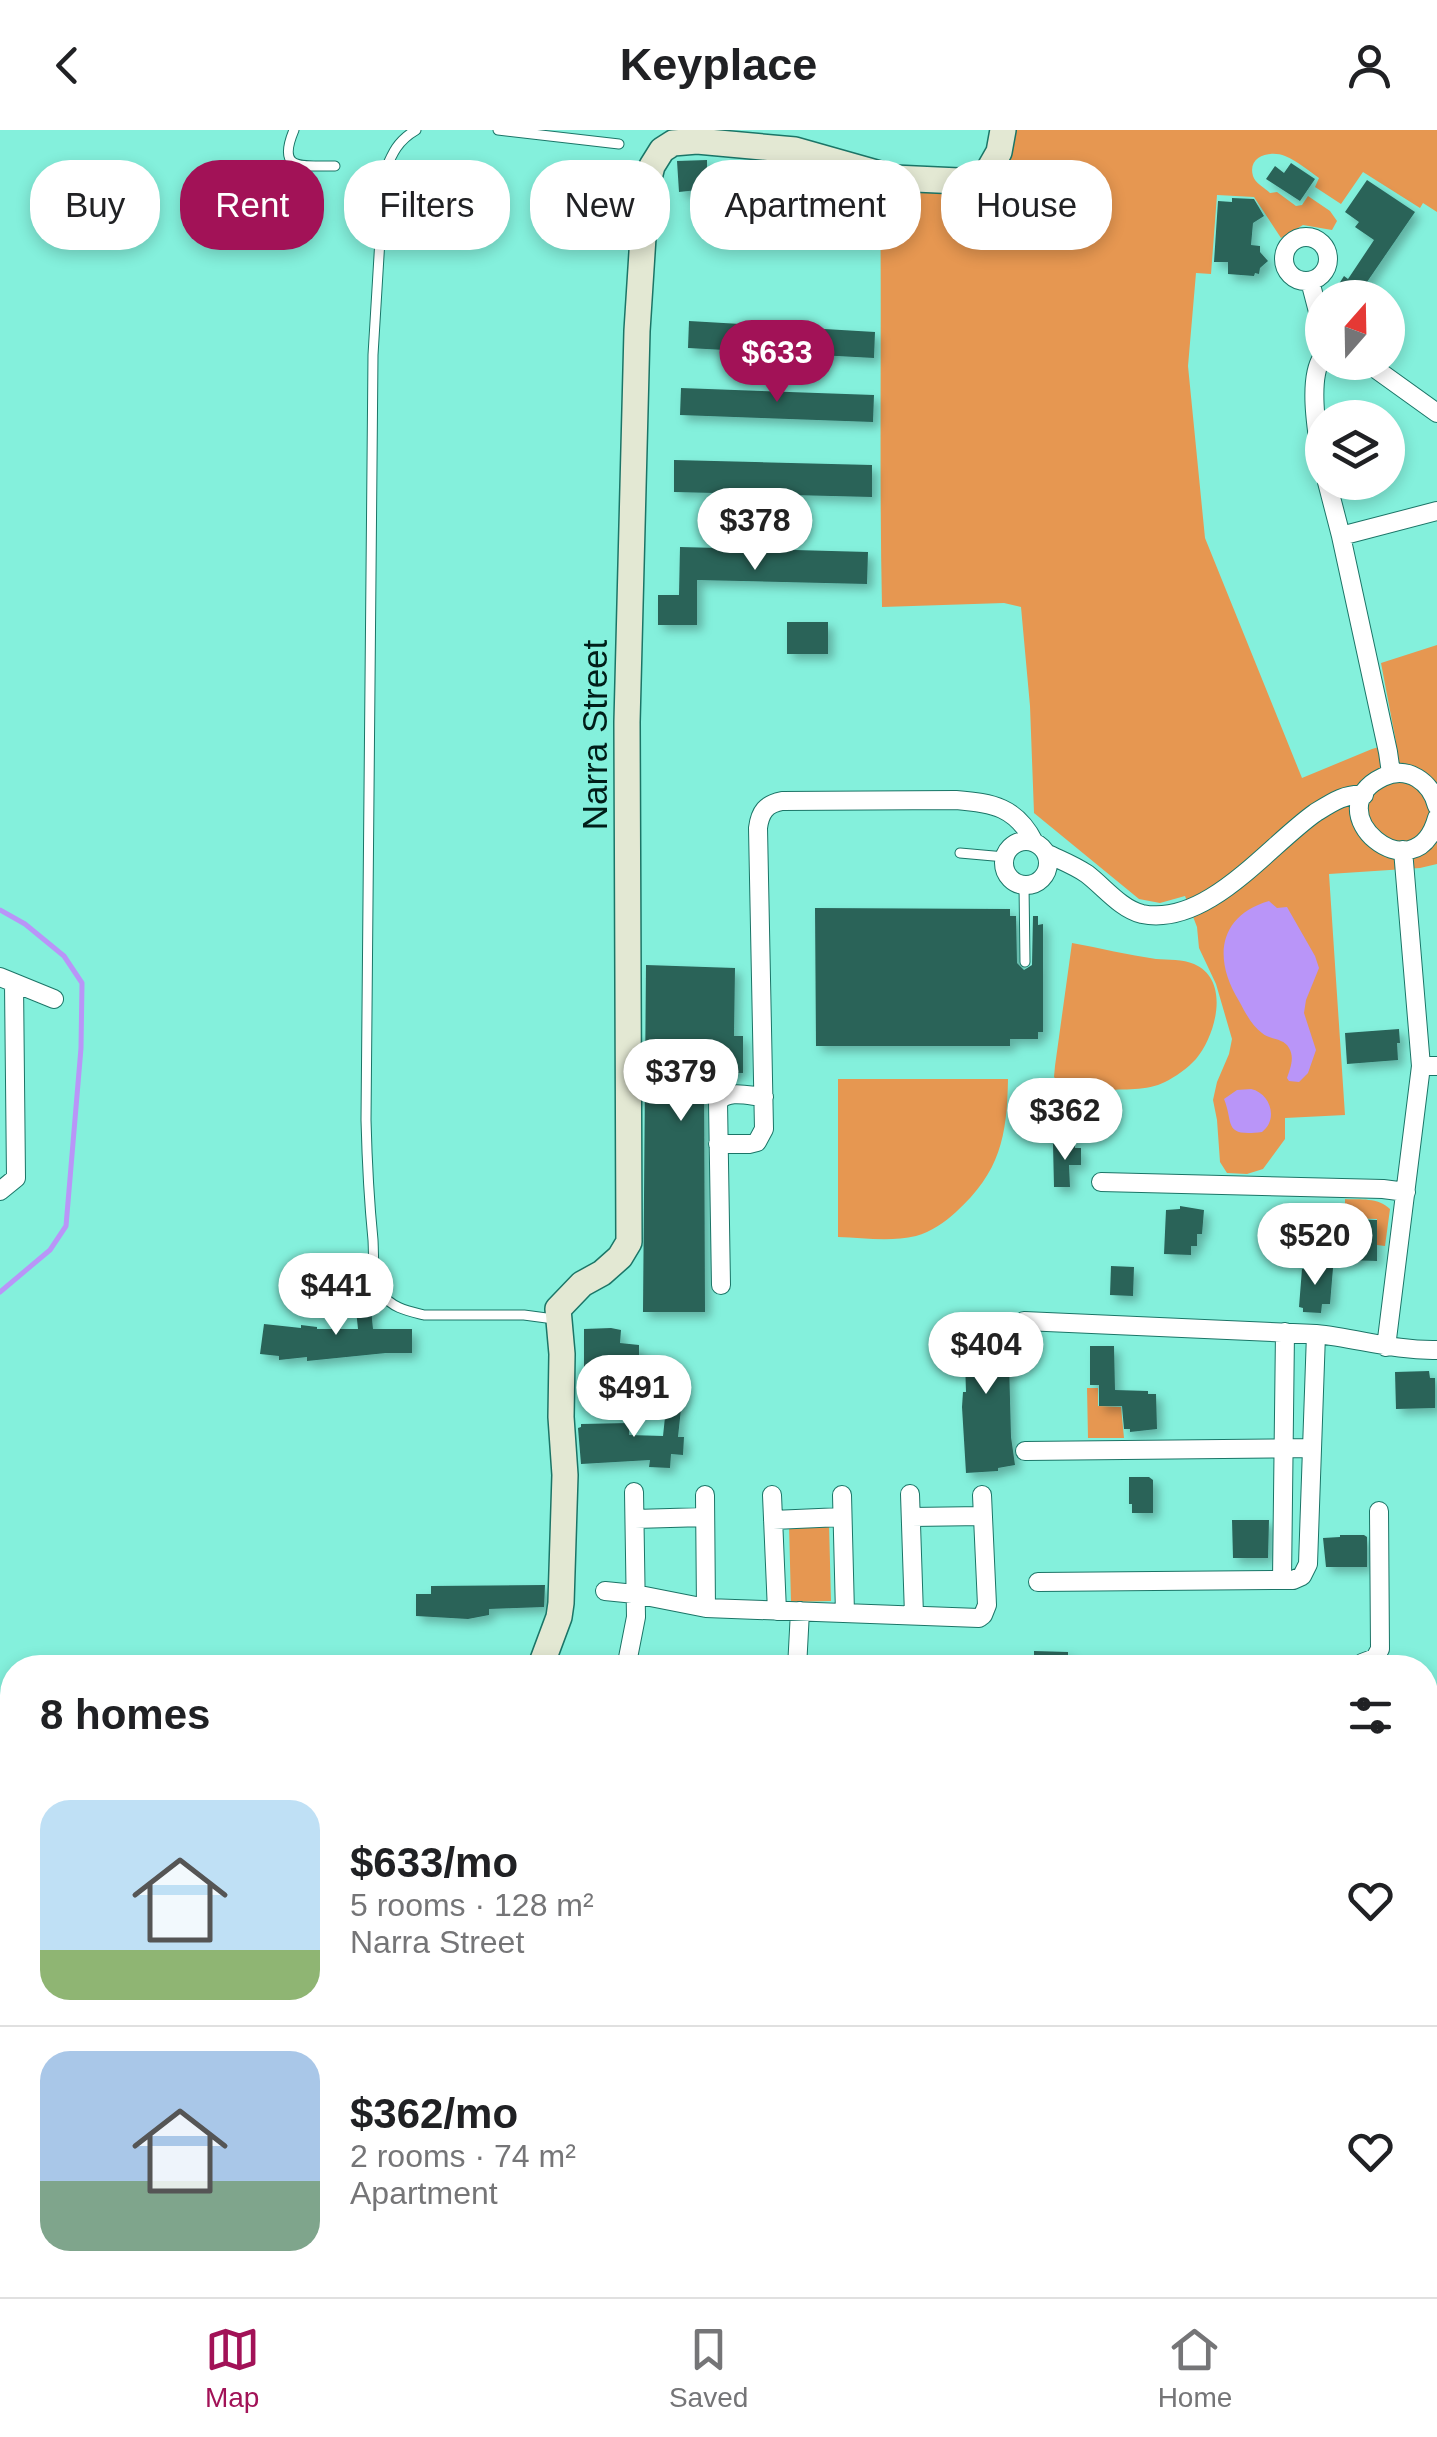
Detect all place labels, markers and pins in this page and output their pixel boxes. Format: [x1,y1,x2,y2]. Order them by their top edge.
pin: $633 [718,320,836,405]
pin: $378 [696,488,814,573]
pin: $379 [622,1039,740,1124]
pin: $362 [1006,1078,1124,1163]
pin: $520 [1256,1203,1374,1288]
pin: $441 [277,1253,395,1338]
pin: $404 [927,1312,1045,1397]
pin: $491 [575,1355,693,1440]

